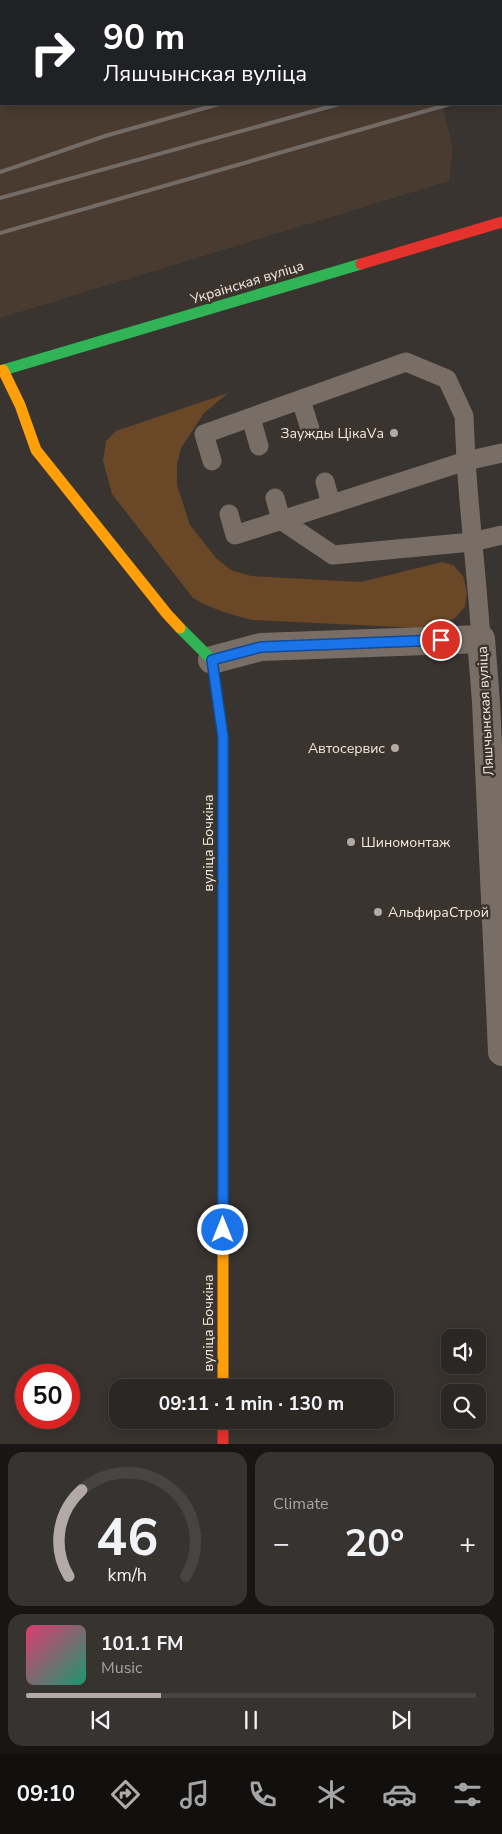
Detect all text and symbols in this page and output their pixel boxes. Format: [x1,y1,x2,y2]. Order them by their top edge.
text: 90 m [103,14,185,61]
icon: right [20,20,85,85]
text: Ляшчынская вуліца [103,59,307,89]
street label: Украінская вуліца [187,256,306,309]
place label: Заужды ЦікаVа [280,424,384,443]
marker: Заужды ЦікаVа [388,427,400,439]
pin [420,619,462,661]
icon: arrive [427,626,455,654]
street label: Ляшчынская вуліца [473,646,498,776]
place label: Автосервис [308,739,385,758]
marker: Автосервис [389,742,401,754]
street label: вуліца Бочкіна [199,795,218,891]
place label: Шиномонтаж [361,833,450,852]
marker: Шиномонтаж [345,836,357,848]
place label: АльфираСтрой [388,903,489,922]
marker: АльфираСтрой [372,906,384,918]
position arrow [196,1203,248,1255]
street label: вуліца Бочкіна [199,1275,218,1371]
map controls [441,1329,486,1429]
button: sound [441,1329,486,1374]
speed limit sign: 50 [15,1364,80,1429]
button: search [441,1384,486,1429]
text: 09:11 · 1 min · 130 m [159,1391,344,1417]
text: Climate [273,1493,328,1515]
text: 46 [96,1502,159,1573]
text: 20° [344,1518,405,1569]
text: − [273,1525,290,1563]
text: + [459,1525,476,1563]
text: km/h [108,1563,147,1587]
text: 101.1 FM [101,1631,184,1657]
text: Music [101,1657,142,1679]
icon: previous [87,1706,115,1734]
icon: pause [237,1706,265,1734]
icon: next [387,1706,415,1734]
icon: directions [108,1777,143,1812]
icon: music [177,1777,212,1812]
icon: phone [245,1777,280,1812]
icon: climate [314,1777,349,1812]
icon: car [382,1777,417,1812]
icon: filters [450,1777,485,1812]
text: 09:10 [17,1779,75,1809]

